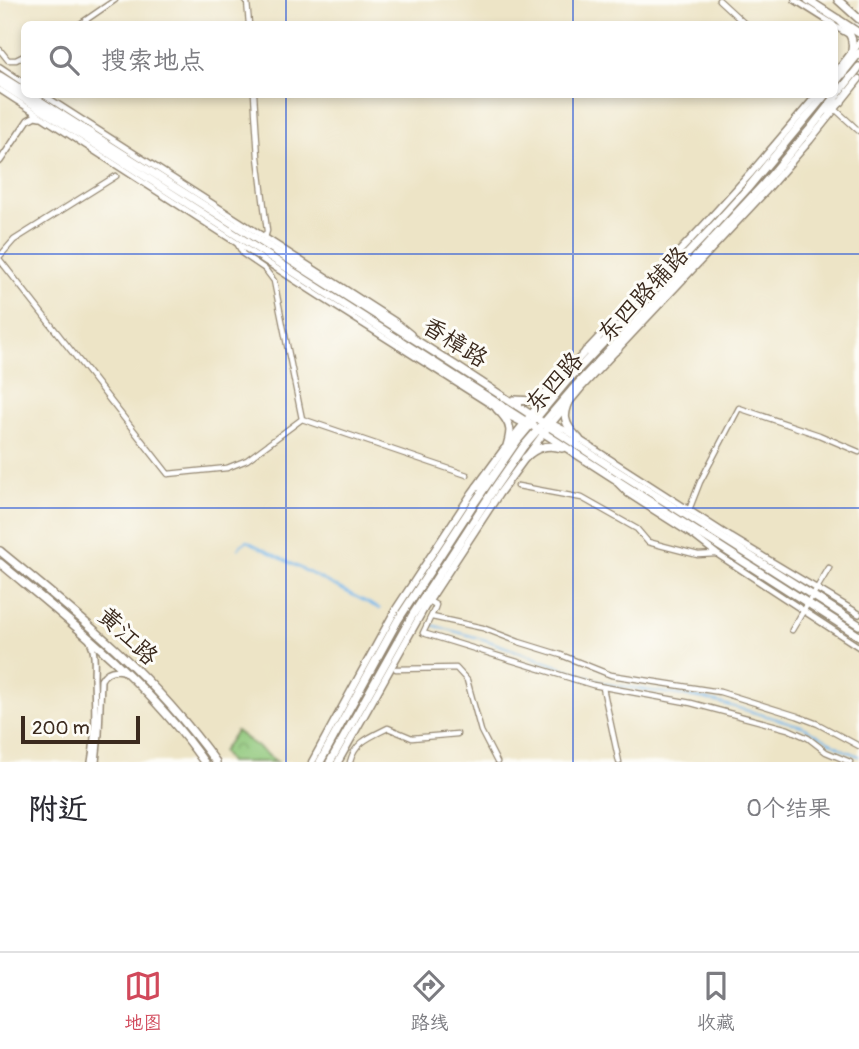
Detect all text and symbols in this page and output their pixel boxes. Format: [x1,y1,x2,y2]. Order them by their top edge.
search box [21,21,838,98]
icon: search [45,41,83,79]
text: 搜索地点 [101,45,205,77]
street label: 东四路辅路 [592,241,695,348]
street label: 香樟路 [417,311,493,374]
street label: 东四路 [520,346,589,419]
street label: 黄江路 [91,601,164,672]
scale bar [21,713,140,745]
text: 200 m [32,716,90,740]
text: 附近 [28,791,88,828]
text: 0个结果 [746,794,831,823]
tab: 地图 [124,967,162,1035]
tab: 路线 [410,967,449,1035]
tab: 收藏 [697,967,735,1035]

